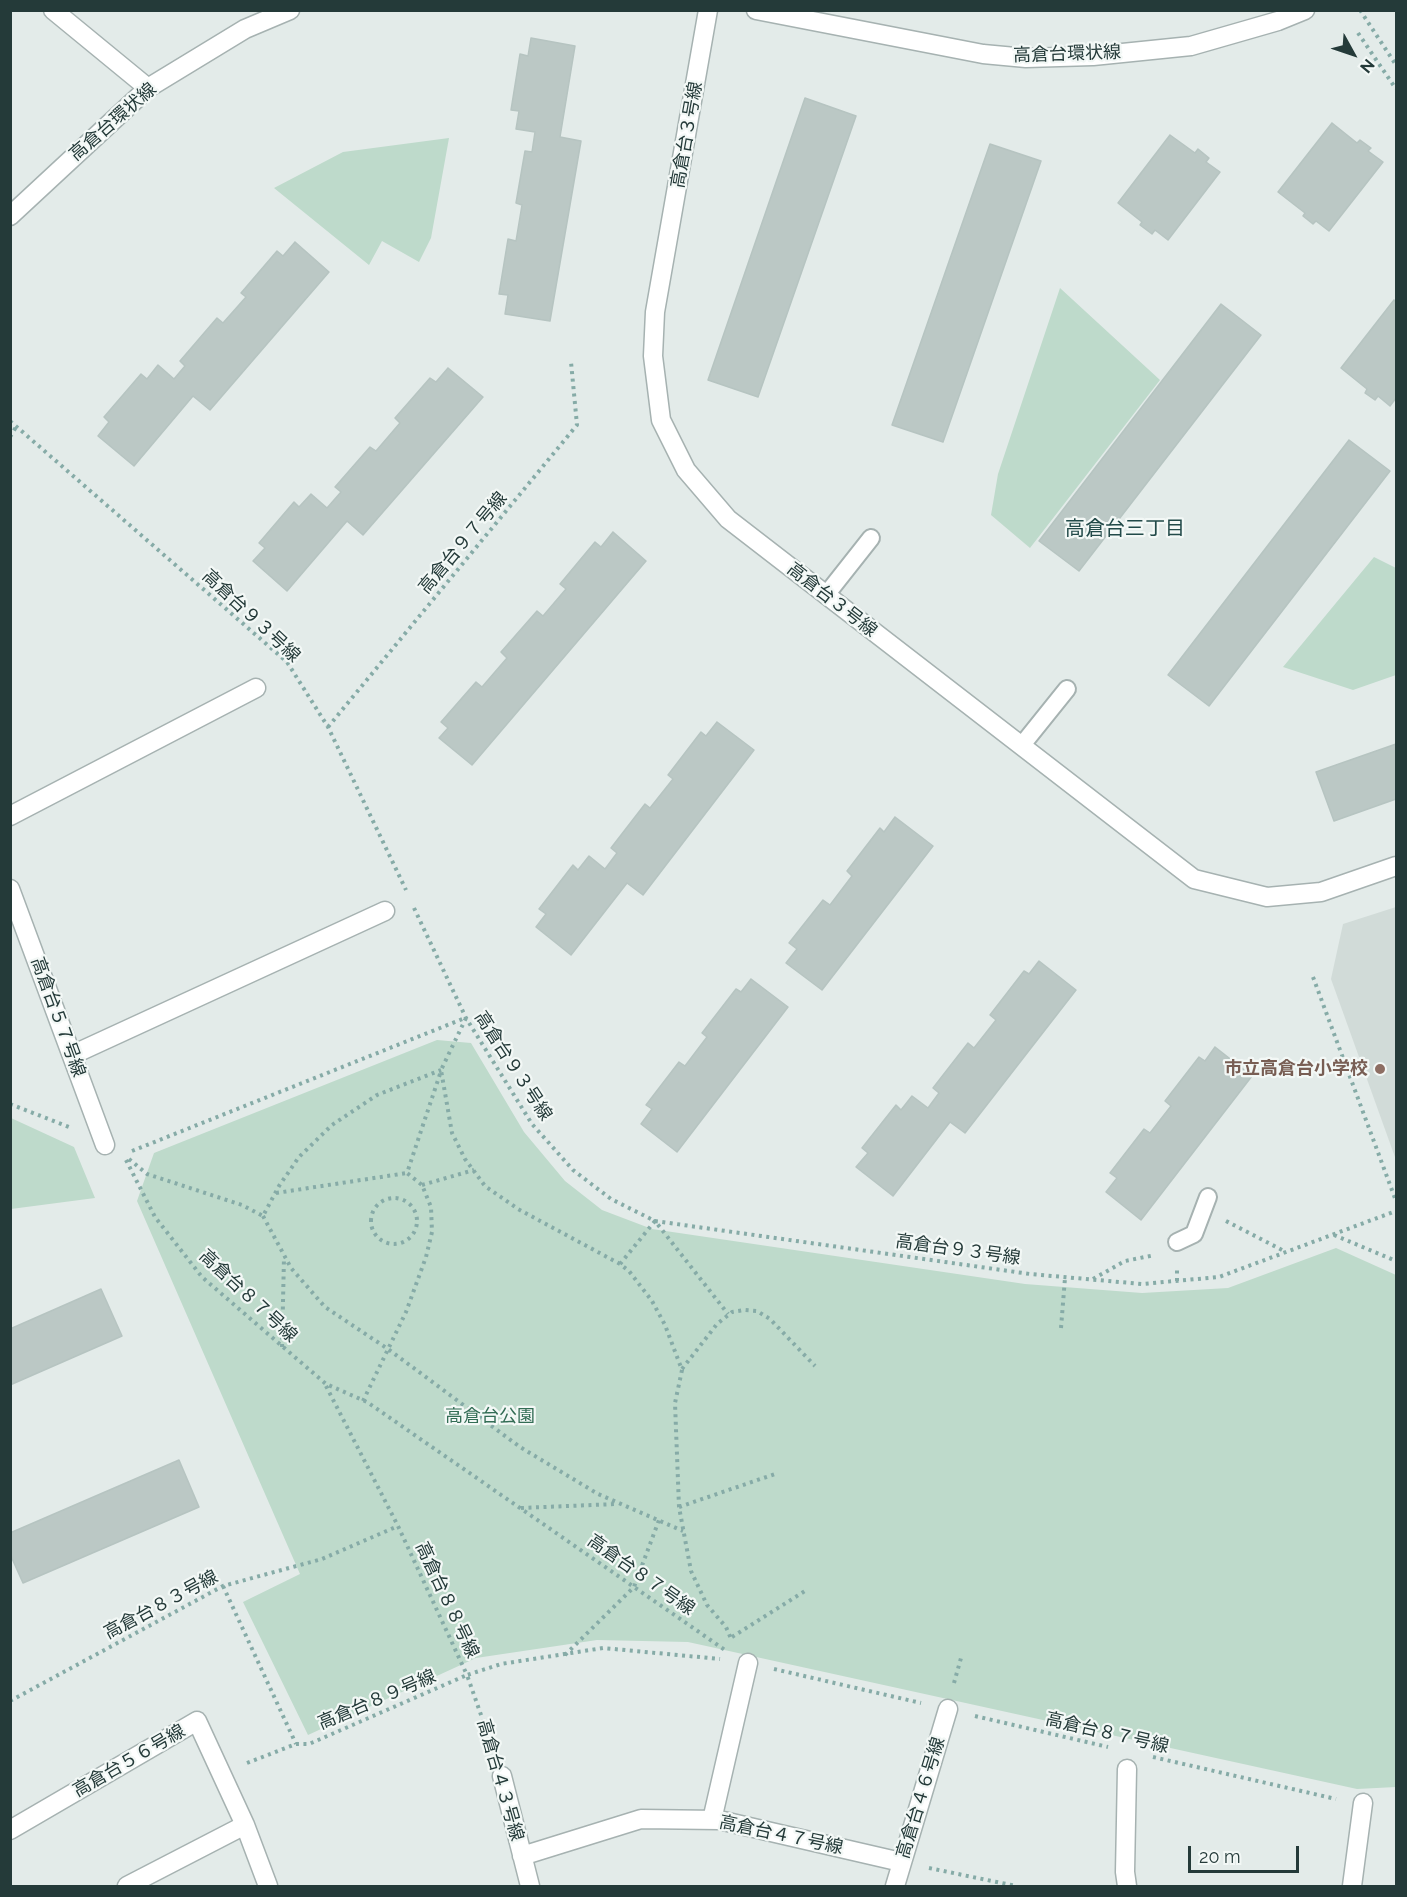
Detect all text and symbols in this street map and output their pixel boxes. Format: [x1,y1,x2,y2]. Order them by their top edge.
north arrow [1323,24,1383,84]
street label: 高倉台環状線 [1013,41,1121,67]
text: N [1356,55,1378,77]
street label: 高倉台環状線 [65,78,161,166]
street label: 高倉台３号線 [667,80,707,190]
street label: 高倉台９７号線 [414,488,512,598]
district label: 高倉台三丁目 [1065,517,1185,541]
street label: 高倉台３号線 [783,558,881,642]
street label: 高倉台９３号線 [198,565,304,667]
street label: 高倉台５７号線 [26,954,90,1080]
street label: 高倉台９３号線 [470,1007,556,1125]
place label: 市立高倉台小学校 [1224,1058,1368,1080]
marker: 市立高倉台小学校 [1373,1062,1387,1076]
street label: 高倉台９３号線 [894,1231,1022,1269]
street label: 高倉台８７号線 [195,1245,301,1347]
park label: 高倉台公園 [445,1406,535,1428]
street label: 高倉台８７号線 [583,1530,699,1620]
street label: 高倉台８８号線 [411,1538,483,1662]
street label: 高倉台８３号線 [100,1566,222,1644]
street label: 高倉台８９号線 [315,1665,439,1735]
street label: 高倉台８７号線 [1043,1708,1171,1758]
street label: 高倉台４３号線 [472,1716,528,1844]
street label: 高倉台５６号線 [69,1720,189,1802]
street label: 高倉台４６号線 [892,1735,950,1861]
street label: 高倉台４７号線 [717,1811,845,1859]
scale bar [1191,1834,1302,1872]
text: 20 m [1199,1846,1241,1867]

